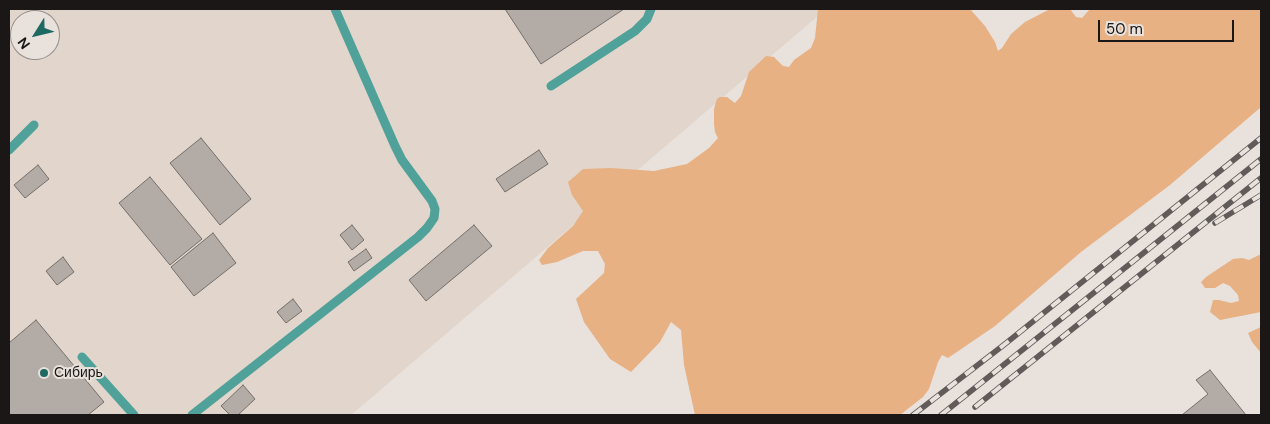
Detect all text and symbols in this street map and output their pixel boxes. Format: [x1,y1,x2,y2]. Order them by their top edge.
north arrow [10,10,60,60]
scale bar [1100,10,1236,42]
text: 50 m [1106,19,1143,39]
text: N [13,34,34,53]
place label: Сибирь [54,365,103,381]
marker: Сибирь [38,367,50,379]

